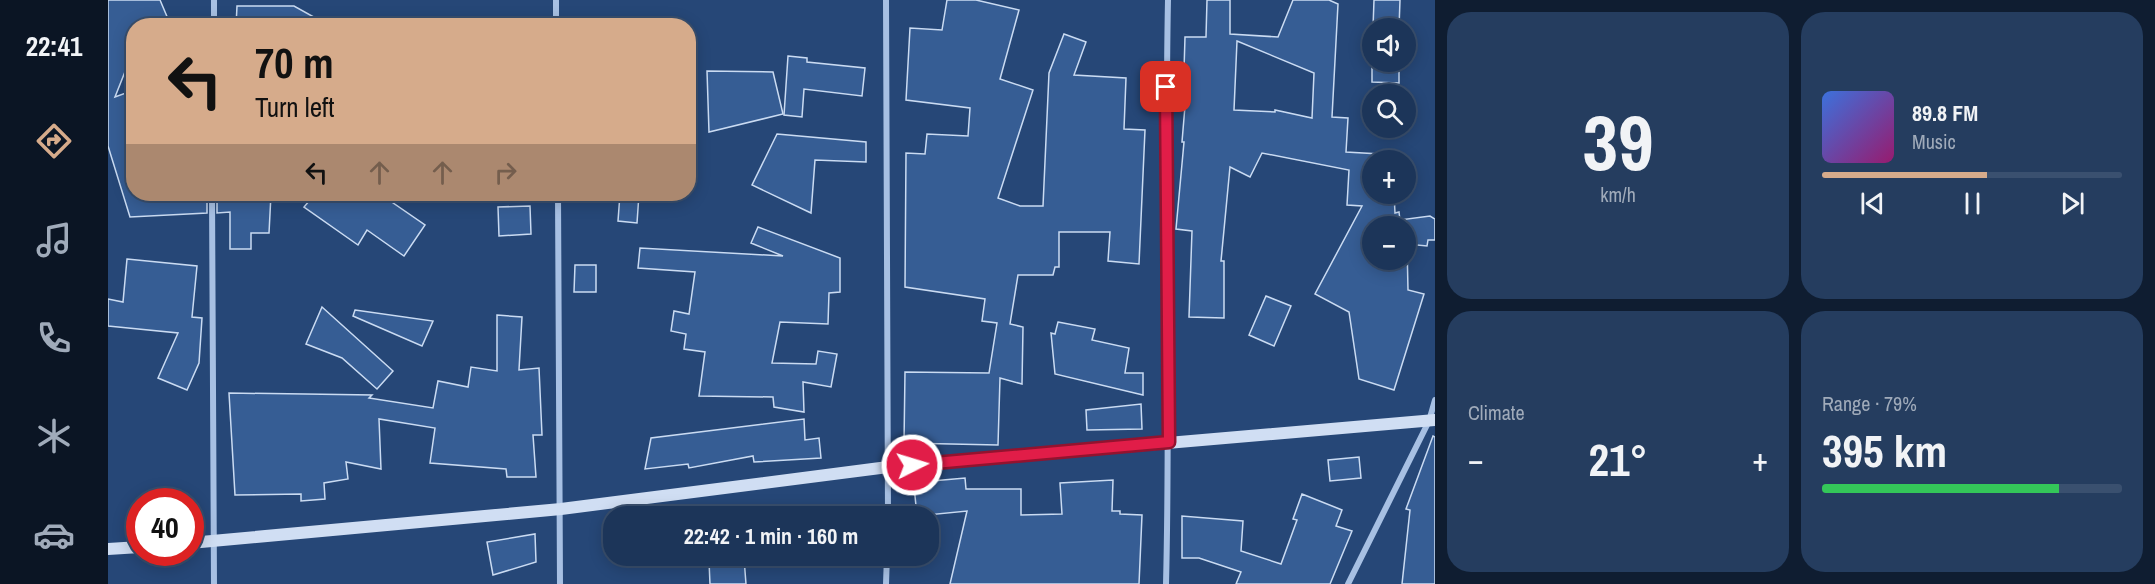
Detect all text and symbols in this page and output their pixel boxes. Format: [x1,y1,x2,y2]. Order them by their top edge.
map controls [1362,18,1416,270]
button: sound [1362,18,1416,72]
text: 22:41 [26,28,82,64]
text: 70 m [255,35,334,91]
icon: left [156,42,234,120]
pin [1140,61,1191,112]
icon: arrive [1149,70,1182,103]
button: search [1362,84,1416,138]
text: Turn left [255,89,334,125]
text: 39 [1582,89,1654,194]
text: 89.8 FM [1912,98,1978,128]
icon: directions [33,120,75,162]
text: Music [1912,128,1956,155]
button: + [1362,150,1416,204]
icon: left [300,156,333,189]
icon: ahead [363,156,396,189]
icon: ahead [426,156,459,189]
icon: right [489,156,522,189]
text: km/h [1600,181,1636,208]
icon: previous [1856,187,1889,220]
icon: pause [1956,187,1989,220]
icon: next [2056,187,2089,220]
button: − [1362,216,1416,270]
icon: music [33,219,75,261]
icon: phone [33,317,75,359]
text: Range · 79% [1822,390,1917,417]
text: Climate [1468,399,1525,426]
icon: climate [33,415,75,457]
text: 395 km [1822,420,1947,481]
text: 21° [1588,429,1648,490]
position arrow [880,433,944,497]
text: − [1468,437,1484,481]
text: + [1752,437,1768,481]
speed limit sign: 40 [126,488,204,566]
icon: car [33,514,75,556]
text: 22:42 · 1 min · 160 m [684,521,858,551]

